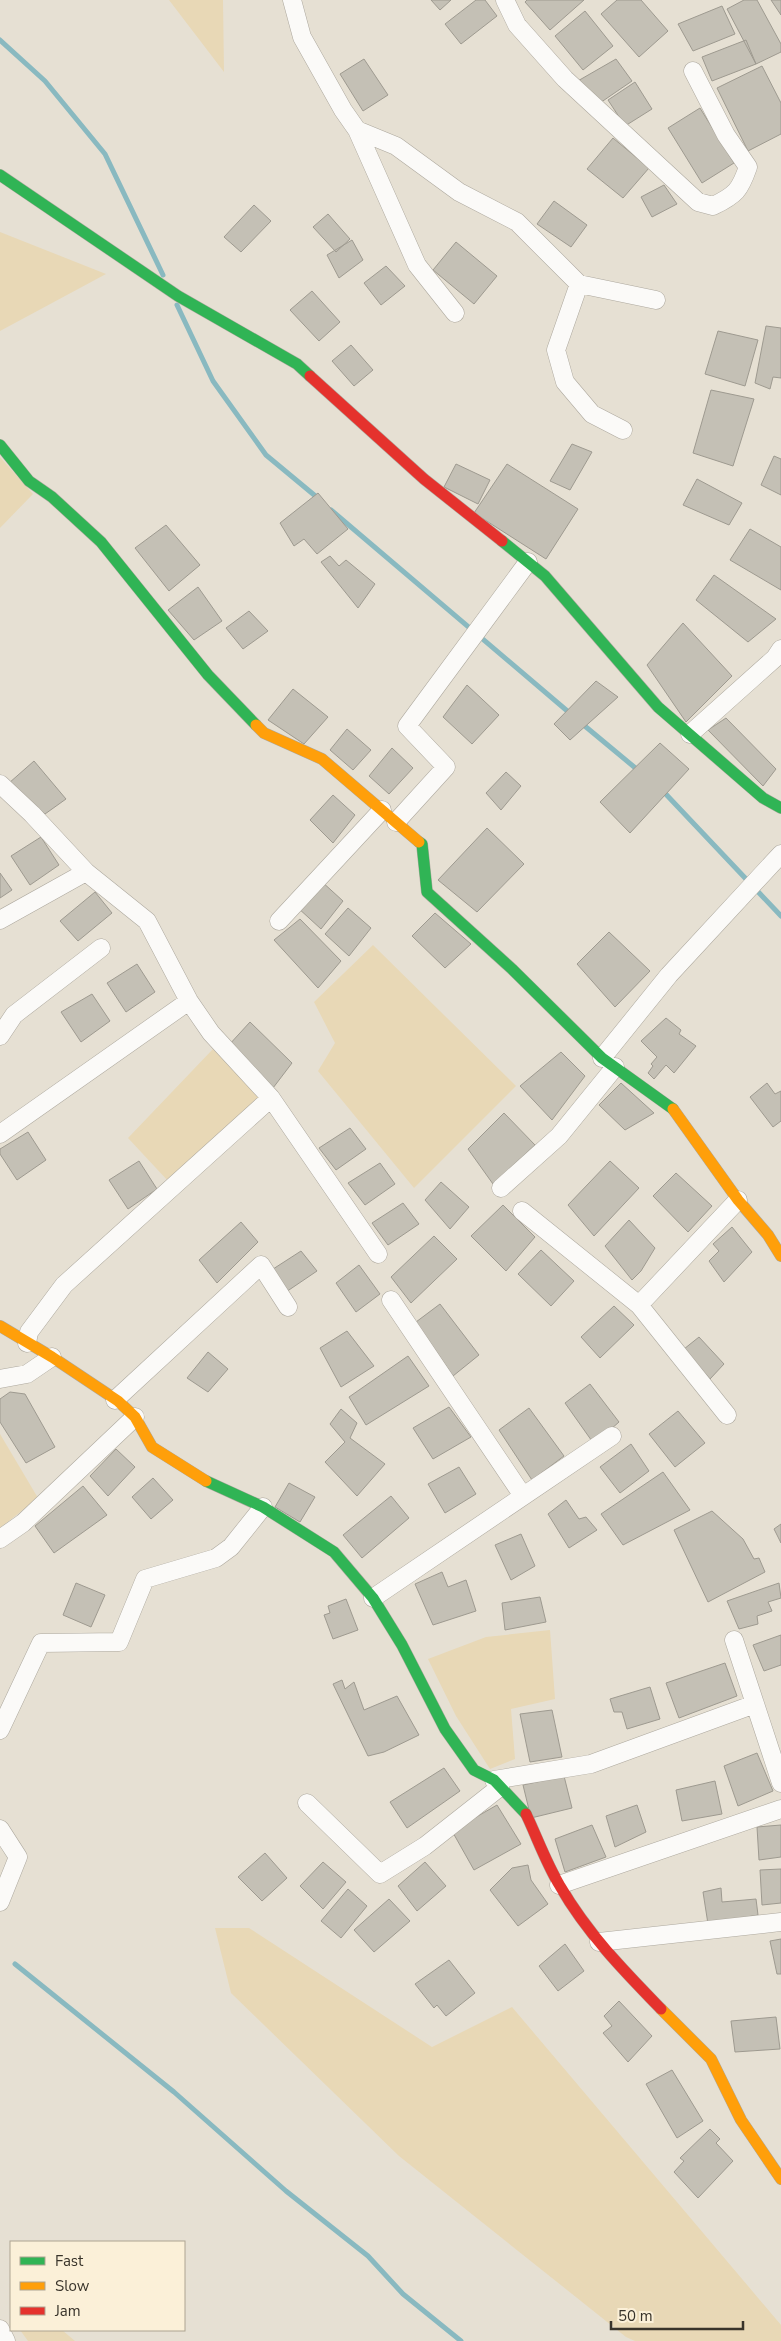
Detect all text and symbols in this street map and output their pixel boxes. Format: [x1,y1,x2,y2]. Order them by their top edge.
legend [10,2241,185,2331]
text: Fast [55,2251,84,2271]
text: Slow [55,2276,90,2296]
scale bar [611,2298,744,2330]
text: Jam [54,2301,81,2321]
text: 50 m [618,2306,653,2326]

